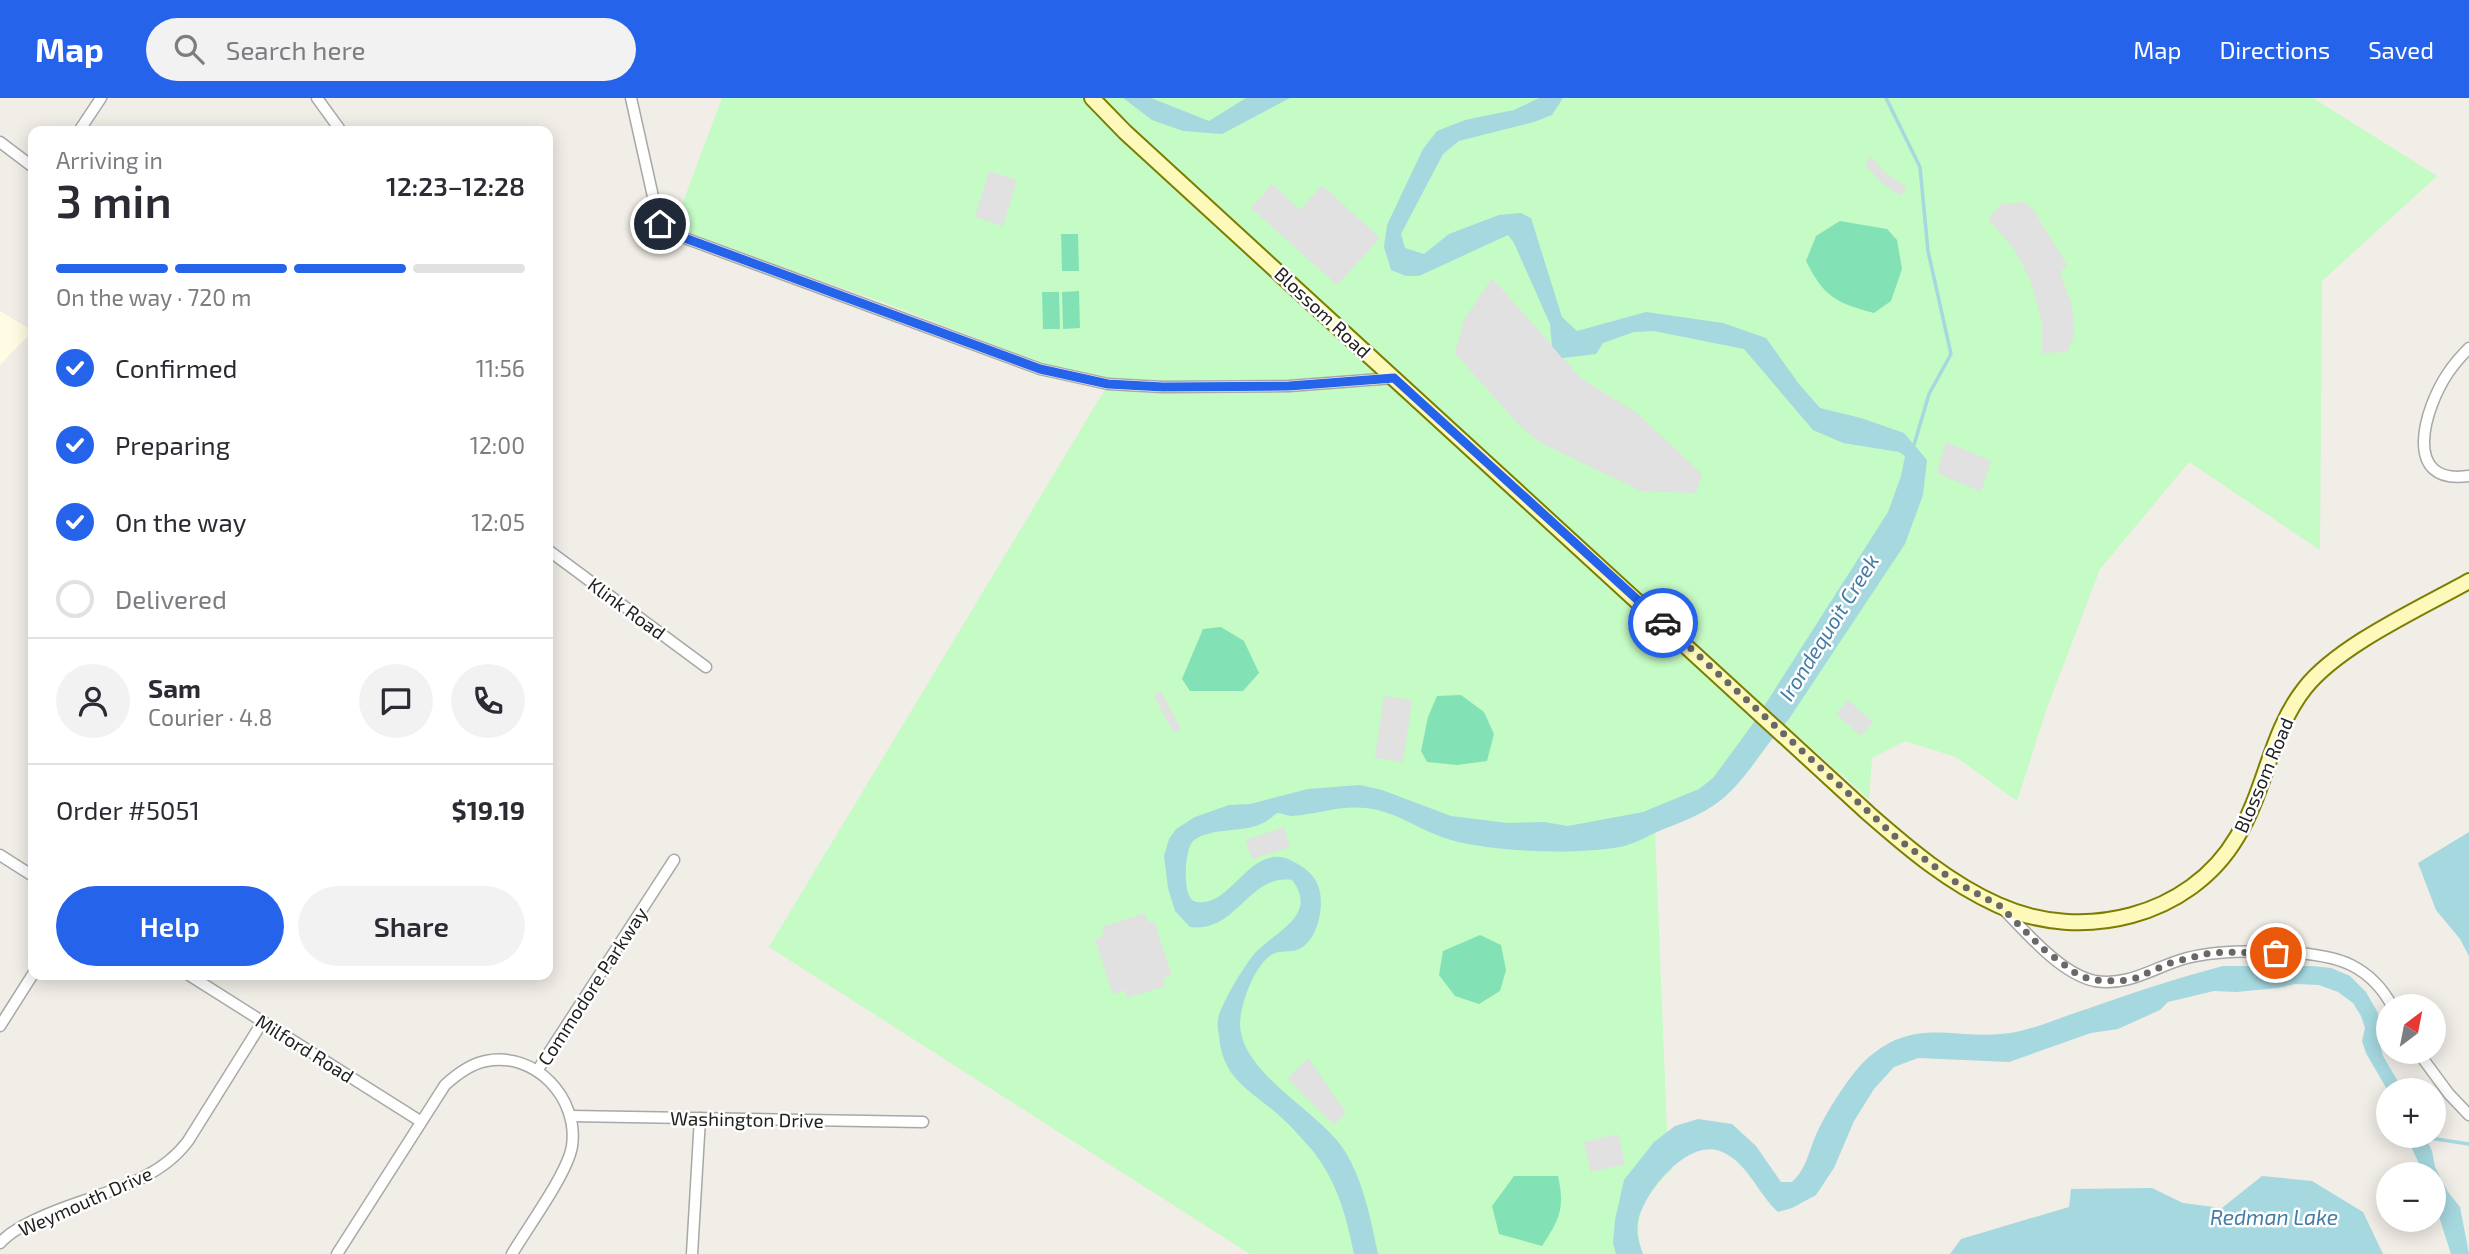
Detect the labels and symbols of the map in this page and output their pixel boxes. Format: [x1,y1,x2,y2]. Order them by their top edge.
pin [630,194,690,254]
street label: Blossom Road [1270,262,1376,362]
water label: Irondequoit Creek [1773,549,1883,705]
street label: Klink Road [584,572,670,644]
courier [1628,588,1698,658]
street label: Blossom Road [2228,714,2298,836]
street label: Commodore Parkway [532,903,652,1069]
pin [2246,923,2306,983]
north arrow [2376,994,2446,1064]
street label: Milford Road [252,1009,358,1087]
street label: Washington Drive [670,1106,824,1132]
street label: Weymouth Drive [15,1161,155,1241]
water label: Redman Lake [2210,1204,2338,1229]

